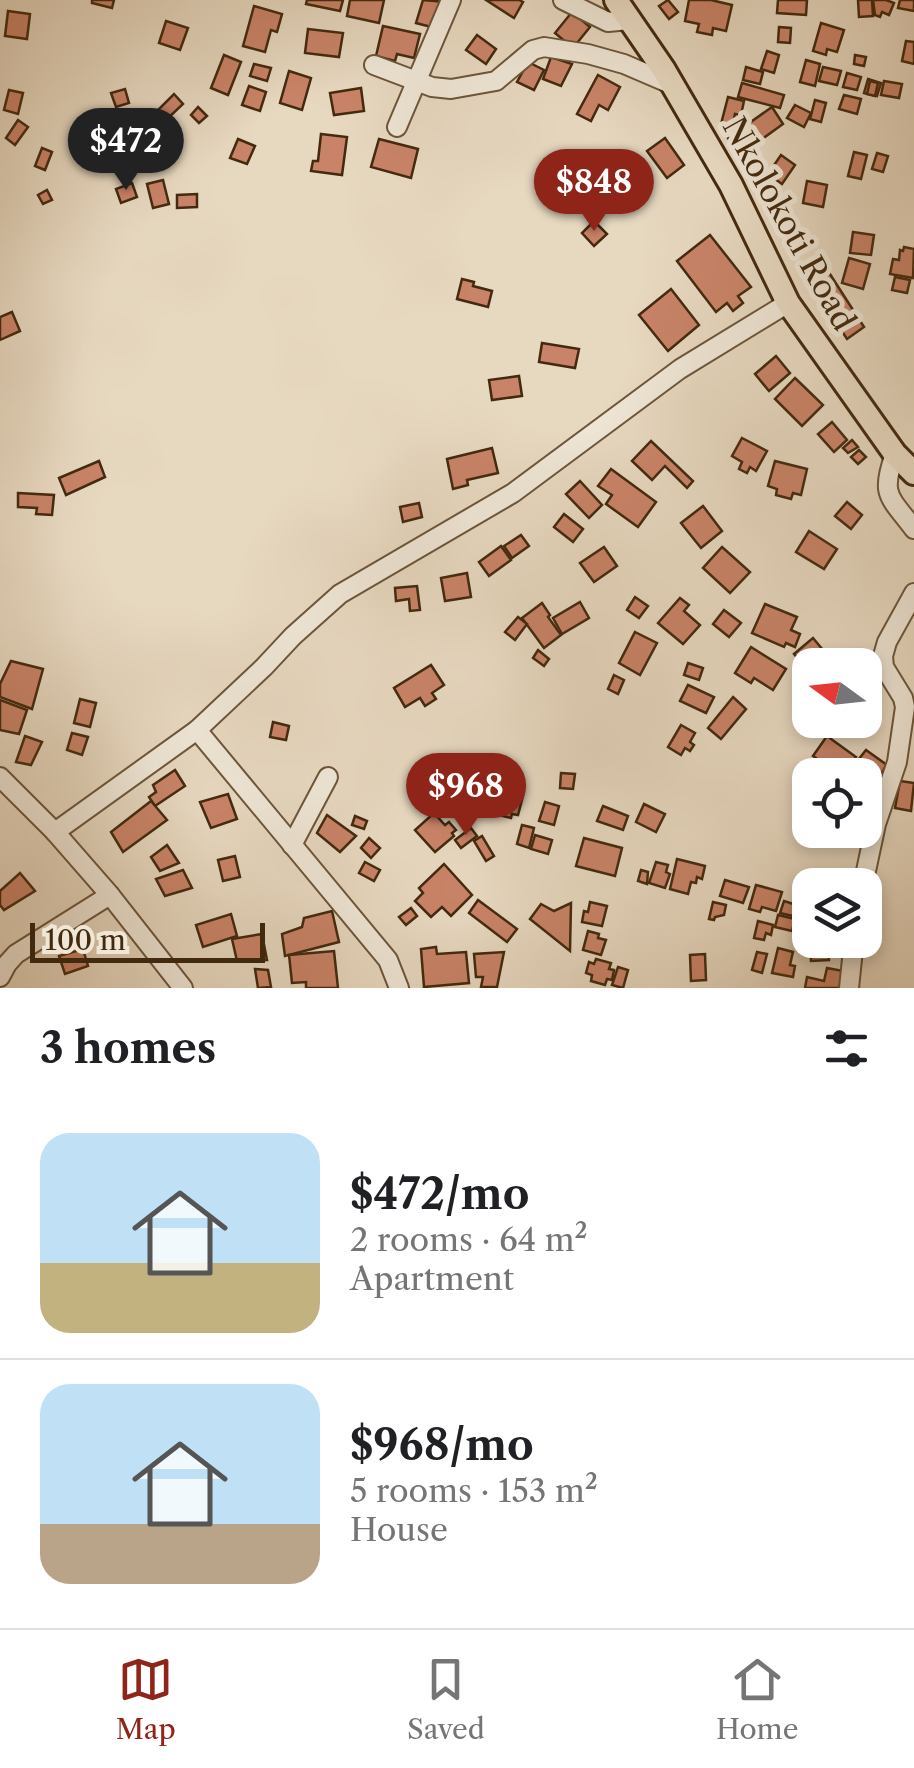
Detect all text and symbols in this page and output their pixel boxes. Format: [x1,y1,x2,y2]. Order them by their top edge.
pin: $472 [67,108,185,193]
street label: Nkolokoti Road [715,110,864,337]
text: $472 [90,121,162,160]
pin: $848 [535,149,653,234]
text: $848 [556,162,632,201]
north arrow [792,648,882,738]
map controls [792,648,882,958]
pin: $968 [407,753,525,838]
button: locate [792,758,882,848]
text: $968 [428,766,504,805]
button: layers [792,868,882,958]
scale bar [30,918,265,963]
text: 100 m [45,923,126,957]
icon: filters [819,1021,874,1076]
text: 3 homes [40,1022,216,1074]
text: $472/mo [350,1168,529,1220]
icon: home [120,1173,240,1293]
text: 2 rooms · 64 m² [350,1220,588,1259]
text: Apartment [350,1259,514,1298]
text: $968/mo [350,1419,534,1471]
icon: home [120,1424,240,1544]
text: 5 rooms · 153 m² [350,1471,598,1510]
text: House [350,1510,448,1549]
tab: Map [116,1652,176,1746]
tab: Saved [407,1652,485,1746]
tab: Home [716,1652,798,1746]

